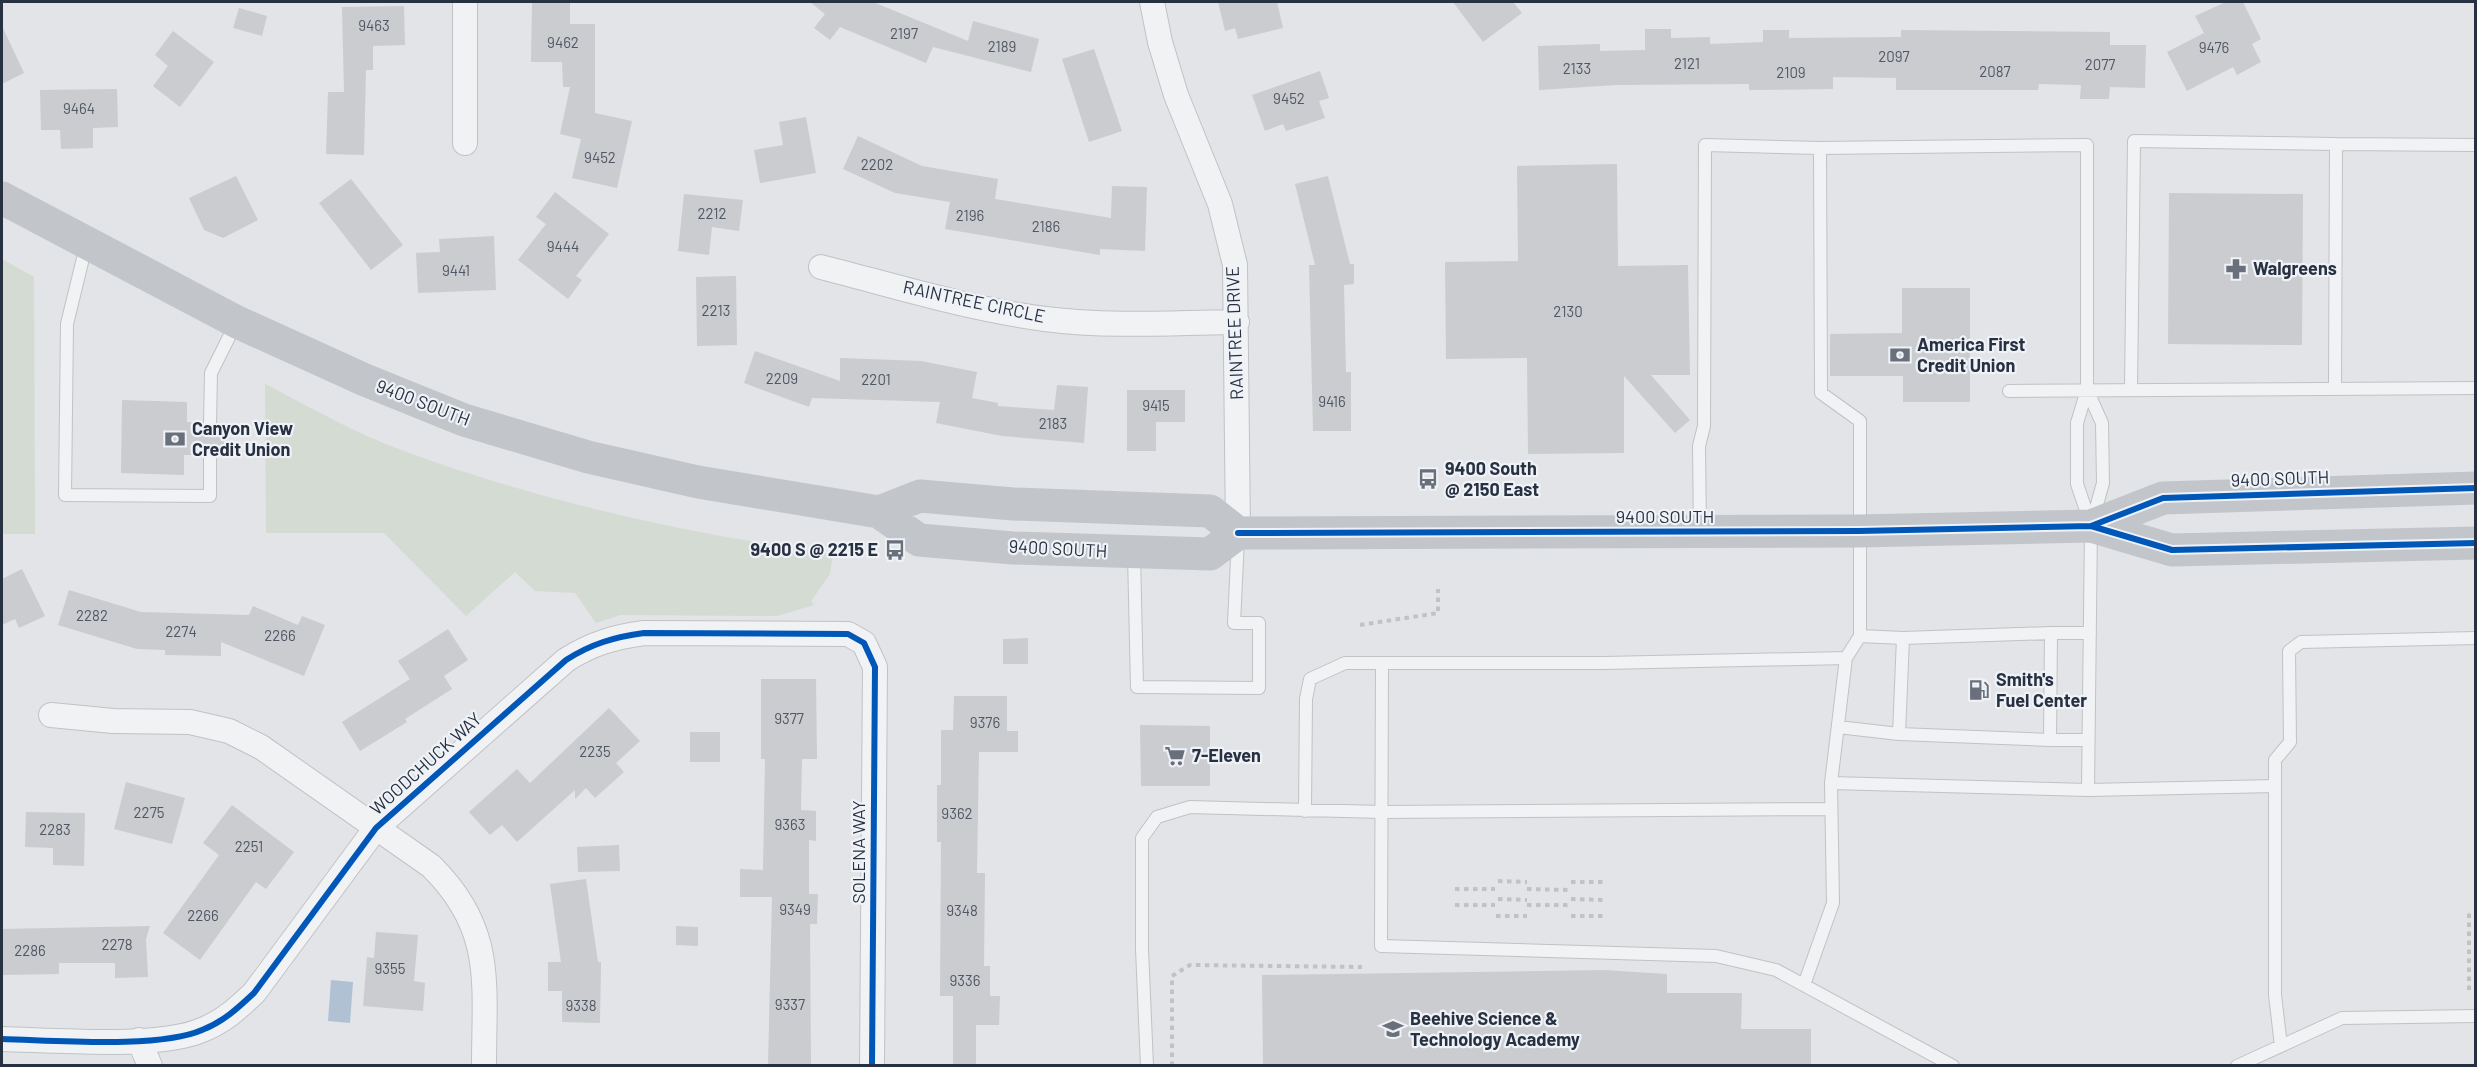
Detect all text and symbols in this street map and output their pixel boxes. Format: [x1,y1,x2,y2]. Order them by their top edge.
house number: 9463 [358,16,390,34]
house number: 2197 [890,24,918,42]
house number: 9462 [547,33,579,51]
house number: 2189 [988,37,1016,55]
house number: 9476 [2199,38,2229,56]
house number: 2097 [1878,47,1910,65]
house number: 2121 [1674,54,1700,72]
house number: 2077 [2085,55,2115,73]
house number: 2133 [1563,59,1591,77]
house number: 2087 [1979,62,2011,80]
house number: 2109 [1776,63,1806,81]
house number: 9452 [1273,89,1305,107]
house number: 9464 [63,99,95,117]
house number: 9452 [584,148,616,166]
house number: 2202 [861,155,893,173]
house number: 2212 [697,204,727,222]
house number: 2196 [956,206,984,224]
house number: 2186 [1032,217,1060,235]
house number: 9444 [547,237,579,255]
pharmacy icon: Walgreens [2224,257,2248,281]
place label: Walgreens [2253,257,2337,279]
house number: 9441 [442,261,470,279]
street label: RAINTREE DRIVE [1221,266,1247,400]
street label: RAINTREE CIRCLE [901,275,1047,327]
house number: 2213 [702,301,730,319]
house number: 2130 [1553,302,1583,320]
place label: America First Credit Union [1917,333,2026,376]
bank icon: America First Credit Union [1888,343,1912,367]
house number: 2209 [766,369,798,387]
house number: 2201 [861,370,891,388]
street label: 9400 SOUTH [373,374,473,430]
house number: 9416 [1318,392,1346,410]
house number: 9415 [1142,396,1170,414]
house number: 2183 [1039,414,1067,432]
place label: Canyon View Credit Union [192,417,293,460]
bank icon: Canyon View Credit Union [163,427,187,451]
place label: 9400 South @ 2150 East [1445,457,1539,500]
street label: 9400 SOUTH [2230,465,2330,491]
bus stop icon: 9400 South @ 2150 East [1416,467,1440,491]
street label: 9400 SOUTH [1616,505,1714,527]
street label: 9400 SOUTH [1008,534,1108,562]
place label: 9400 S @ 2215 E [751,538,878,560]
bus stop icon: 9400 S @ 2215 E [883,538,907,562]
house number: 2282 [76,606,108,624]
house number: 2274 [165,622,197,640]
house number: 2266 [264,626,296,644]
place label: Smith's Fuel Center [1996,668,2087,711]
fuel station icon: Smith's Fuel Center [1967,678,1991,702]
street label: WOODCHUCK WAY [365,707,486,819]
house number: 9377 [774,709,804,727]
house number: 9376 [970,713,1000,731]
house number: 2235 [579,742,611,760]
supermarket icon: 7-Eleven [1163,744,1187,768]
place label: 7-Eleven [1192,744,1261,766]
street label: SOLENA WAY [847,800,869,904]
house number: 2275 [134,803,164,821]
house number: 9362 [941,804,973,822]
house number: 9363 [775,815,806,833]
house number: 2283 [39,820,71,838]
house number: 2251 [235,837,263,855]
house number: 9349 [779,900,811,918]
house number: 9348 [946,901,978,919]
house number: 2266 [187,906,219,924]
house number: 2278 [102,935,133,953]
house number: 2286 [14,941,46,959]
house number: 9355 [375,959,405,977]
house number: 9336 [950,971,981,989]
house number: 9337 [775,995,805,1013]
house number: 9338 [565,996,597,1014]
place label: Beehive Science & Technology Academy [1410,1007,1580,1050]
school or university icon: Beehive Science & Technology Academy [1381,1017,1405,1041]

